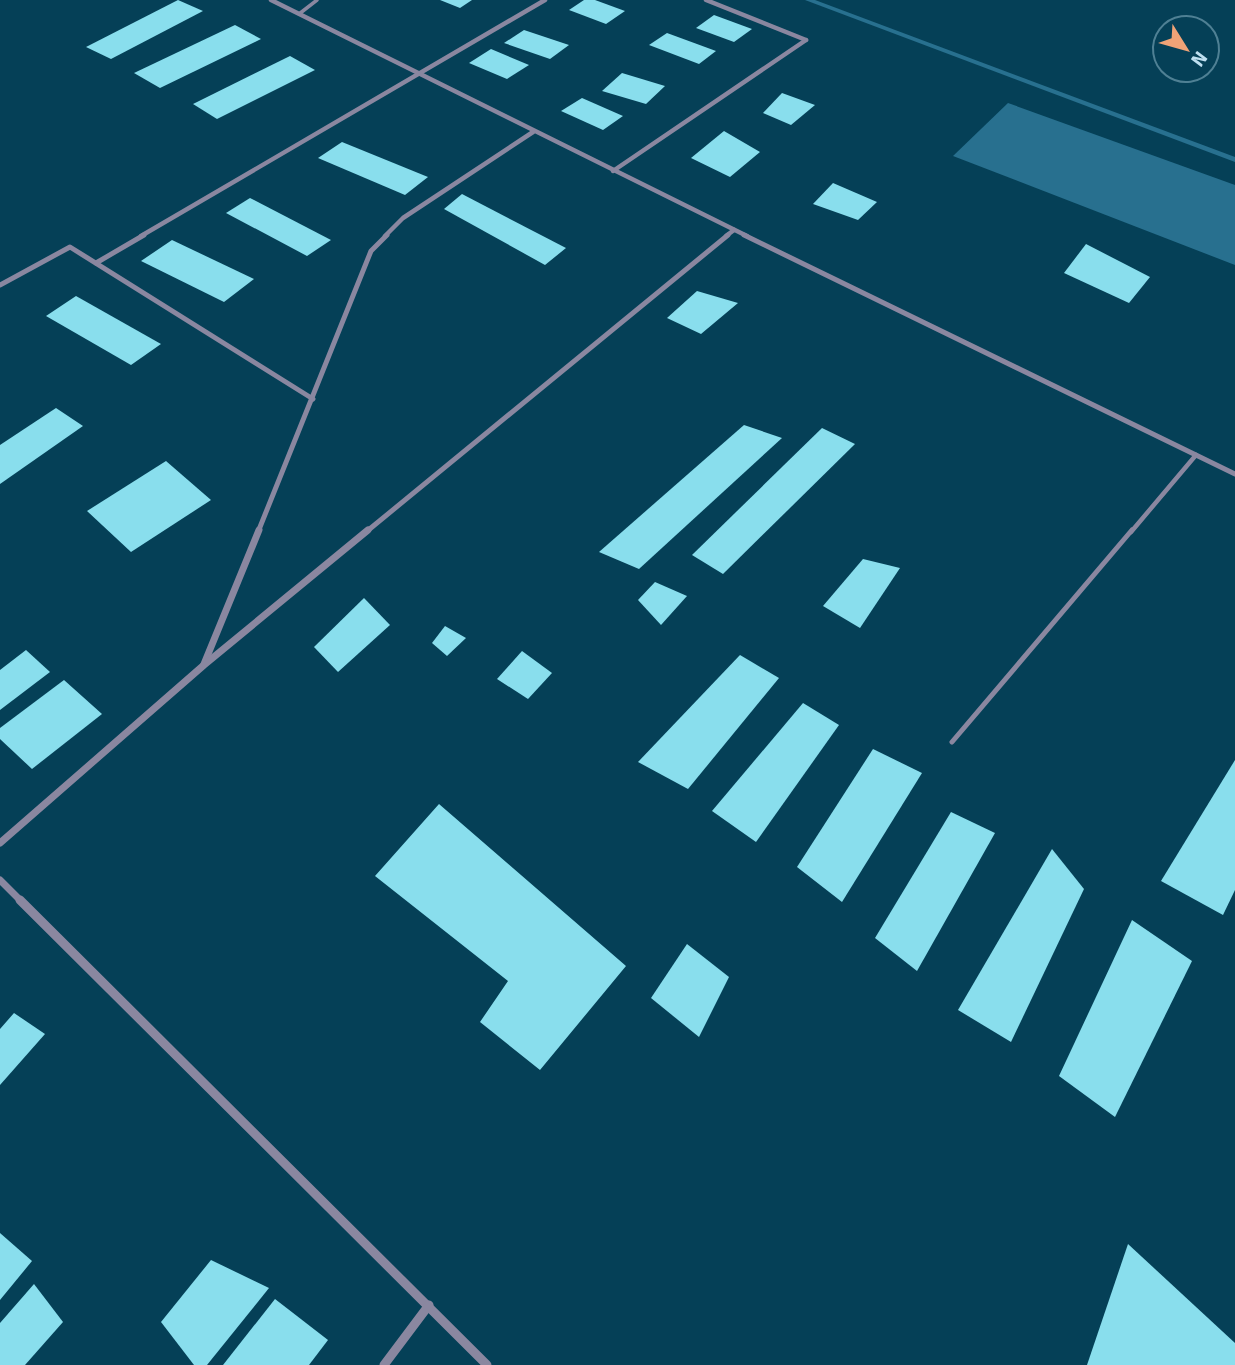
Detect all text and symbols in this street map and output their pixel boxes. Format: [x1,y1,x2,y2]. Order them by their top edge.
north arrow [1151,14,1221,84]
text: N [1185,46,1212,71]

